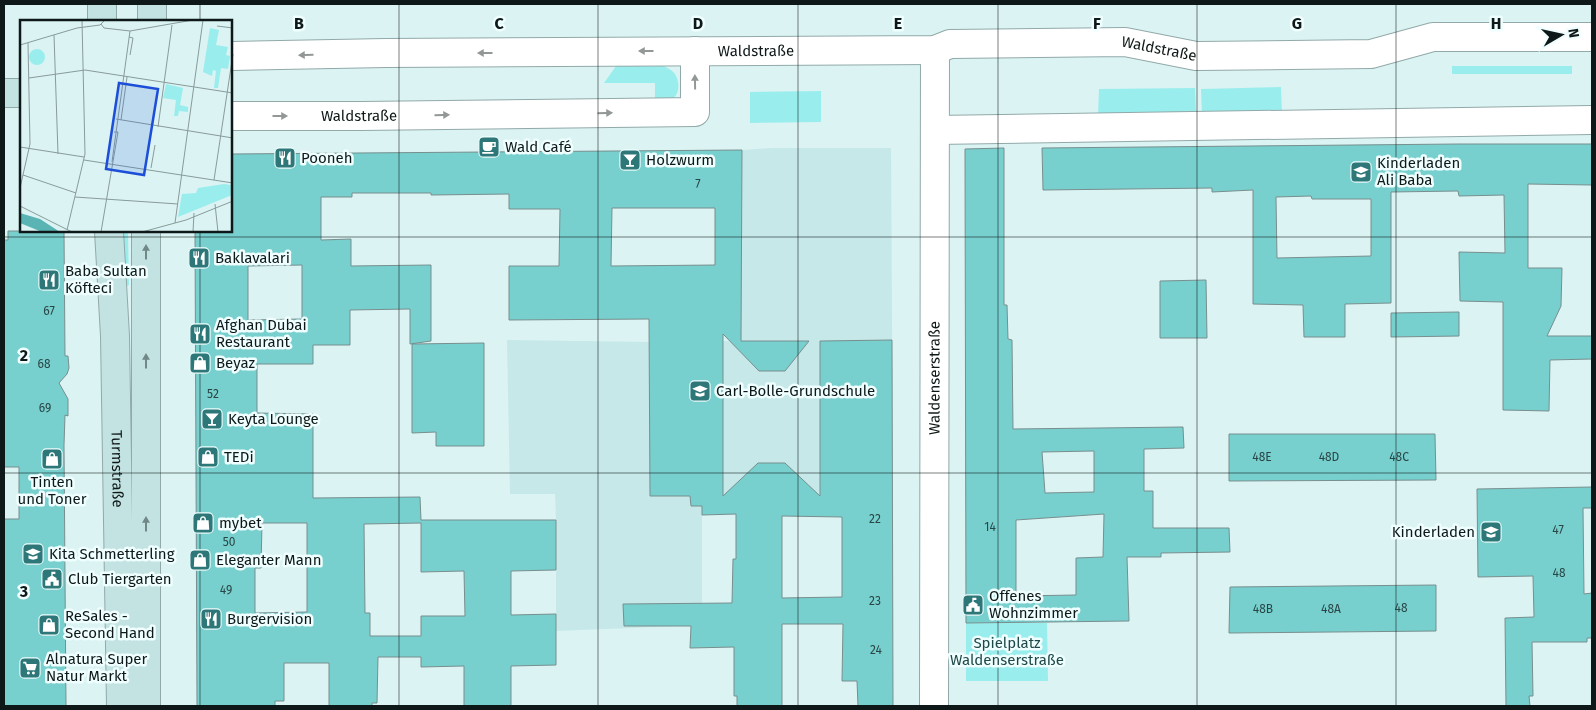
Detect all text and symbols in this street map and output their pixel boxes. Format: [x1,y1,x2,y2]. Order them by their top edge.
north arrow [1536,10,1586,60]
text: B [294,14,304,33]
text: C [494,14,504,33]
text: D [693,14,703,33]
text: E [894,14,902,33]
text: F [1093,14,1101,33]
text: G [1292,14,1302,33]
text: H [1491,14,1501,33]
inset map [20,20,232,232]
text: N [1564,27,1582,39]
street label: Waldstraße [1120,33,1198,65]
street label: Waldstraße [718,42,794,60]
one-way arrow [638,48,654,56]
one-way arrow [476,49,492,57]
one-way arrow [298,52,314,60]
one-way arrow [691,73,699,89]
street label: Waldstraße [321,107,397,125]
one-way arrow [597,109,613,117]
one-way arrow [435,111,451,119]
one-way arrow [272,112,288,120]
cafe icon: Wald Café [477,135,501,159]
place label: Wald Café [505,138,572,156]
restaurant icon: Pooneh [273,146,297,170]
bar icon: Holzwurm [618,148,642,172]
place label: Pooneh [301,149,353,167]
place label: Holzwurm [646,151,714,169]
place label: Kinderladen Ali Baba [1377,154,1460,189]
school or university icon: Kinderladen Ali Baba [1349,160,1373,184]
house number: 7 [695,177,701,191]
one-way arrow [142,244,150,260]
restaurant icon: Baklavalari [187,246,211,270]
place label: Baklavalari [215,249,290,267]
place label: Baba Sultan Köfteci [65,262,147,297]
restaurant icon: Baba Sultan Köfteci [37,268,61,292]
house number: 67 [43,304,55,318]
place label: Afghan Dubai Restaurant [216,316,307,351]
street label: Waldenserstraße [925,321,944,435]
restaurant icon: Afghan Dubai Restaurant [188,322,212,346]
text: 2 [20,346,28,365]
shop icon: Beyaz [188,351,212,375]
one-way arrow [142,353,150,369]
place label: Beyaz [216,354,256,372]
house number: 68 [37,357,51,371]
school or university icon: Carl-Bolle-Grundschule [688,379,712,403]
place label: Carl-Bolle-Grundschule [716,382,875,400]
house number: 52 [207,387,219,401]
house number: 69 [39,401,51,415]
bar icon: Keyta Lounge [200,407,224,431]
place label: Keyta Lounge [228,410,319,428]
street label: Turmstraße [108,430,127,508]
shop icon: TEDi [196,445,220,469]
shop icon: Tinten und Toner [40,447,64,471]
place label: TEDi [224,448,254,466]
house number: 48E [1252,450,1272,464]
house number: 48D [1319,450,1340,464]
house number: 48C [1389,450,1409,464]
place label: Tinten und Toner [18,473,87,508]
shop icon: mybet [191,511,215,535]
house number: 22 [869,512,881,526]
place label: mybet [219,514,262,532]
one-way arrow [142,515,150,531]
house number: 14 [984,520,996,534]
school or university icon: Kinderladen [1479,520,1503,544]
place label: Kinderladen [1392,523,1475,541]
house number: 47 [1552,523,1564,537]
house number: 50 [223,535,236,549]
school or university icon: Kita Schmetterling [21,542,45,566]
place label: Kita Schmetterling [49,545,175,563]
shop icon: Eleganter Mann [188,548,212,572]
place label: Eleganter Mann [216,551,321,569]
house number: 48 [1553,566,1566,580]
public building icon: Club Tiergarten [40,567,64,591]
place label: Club Tiergarten [68,570,172,588]
text: 3 [19,582,28,601]
house number: 49 [220,583,232,597]
place label: Offenes Wohnzimmer [989,587,1078,622]
public building icon: Offenes Wohnzimmer [961,593,985,617]
house number: 23 [869,594,881,608]
house number: 48 [1395,601,1408,615]
house number: 48B [1253,602,1273,616]
house number: 48A [1321,602,1341,616]
place label: ReSales - Second Hand [65,607,155,642]
restaurant icon: Burgervision [199,607,223,631]
place label: Burgervision [227,610,312,628]
shop icon: ReSales - Second Hand [37,613,61,637]
park label: Spielplatz Waldenserstraße [950,634,1064,669]
house number: 24 [870,643,883,657]
place label: Alnatura Super Natur Markt [46,650,147,685]
supermarket icon: Alnatura Super Natur Markt [18,656,42,680]

